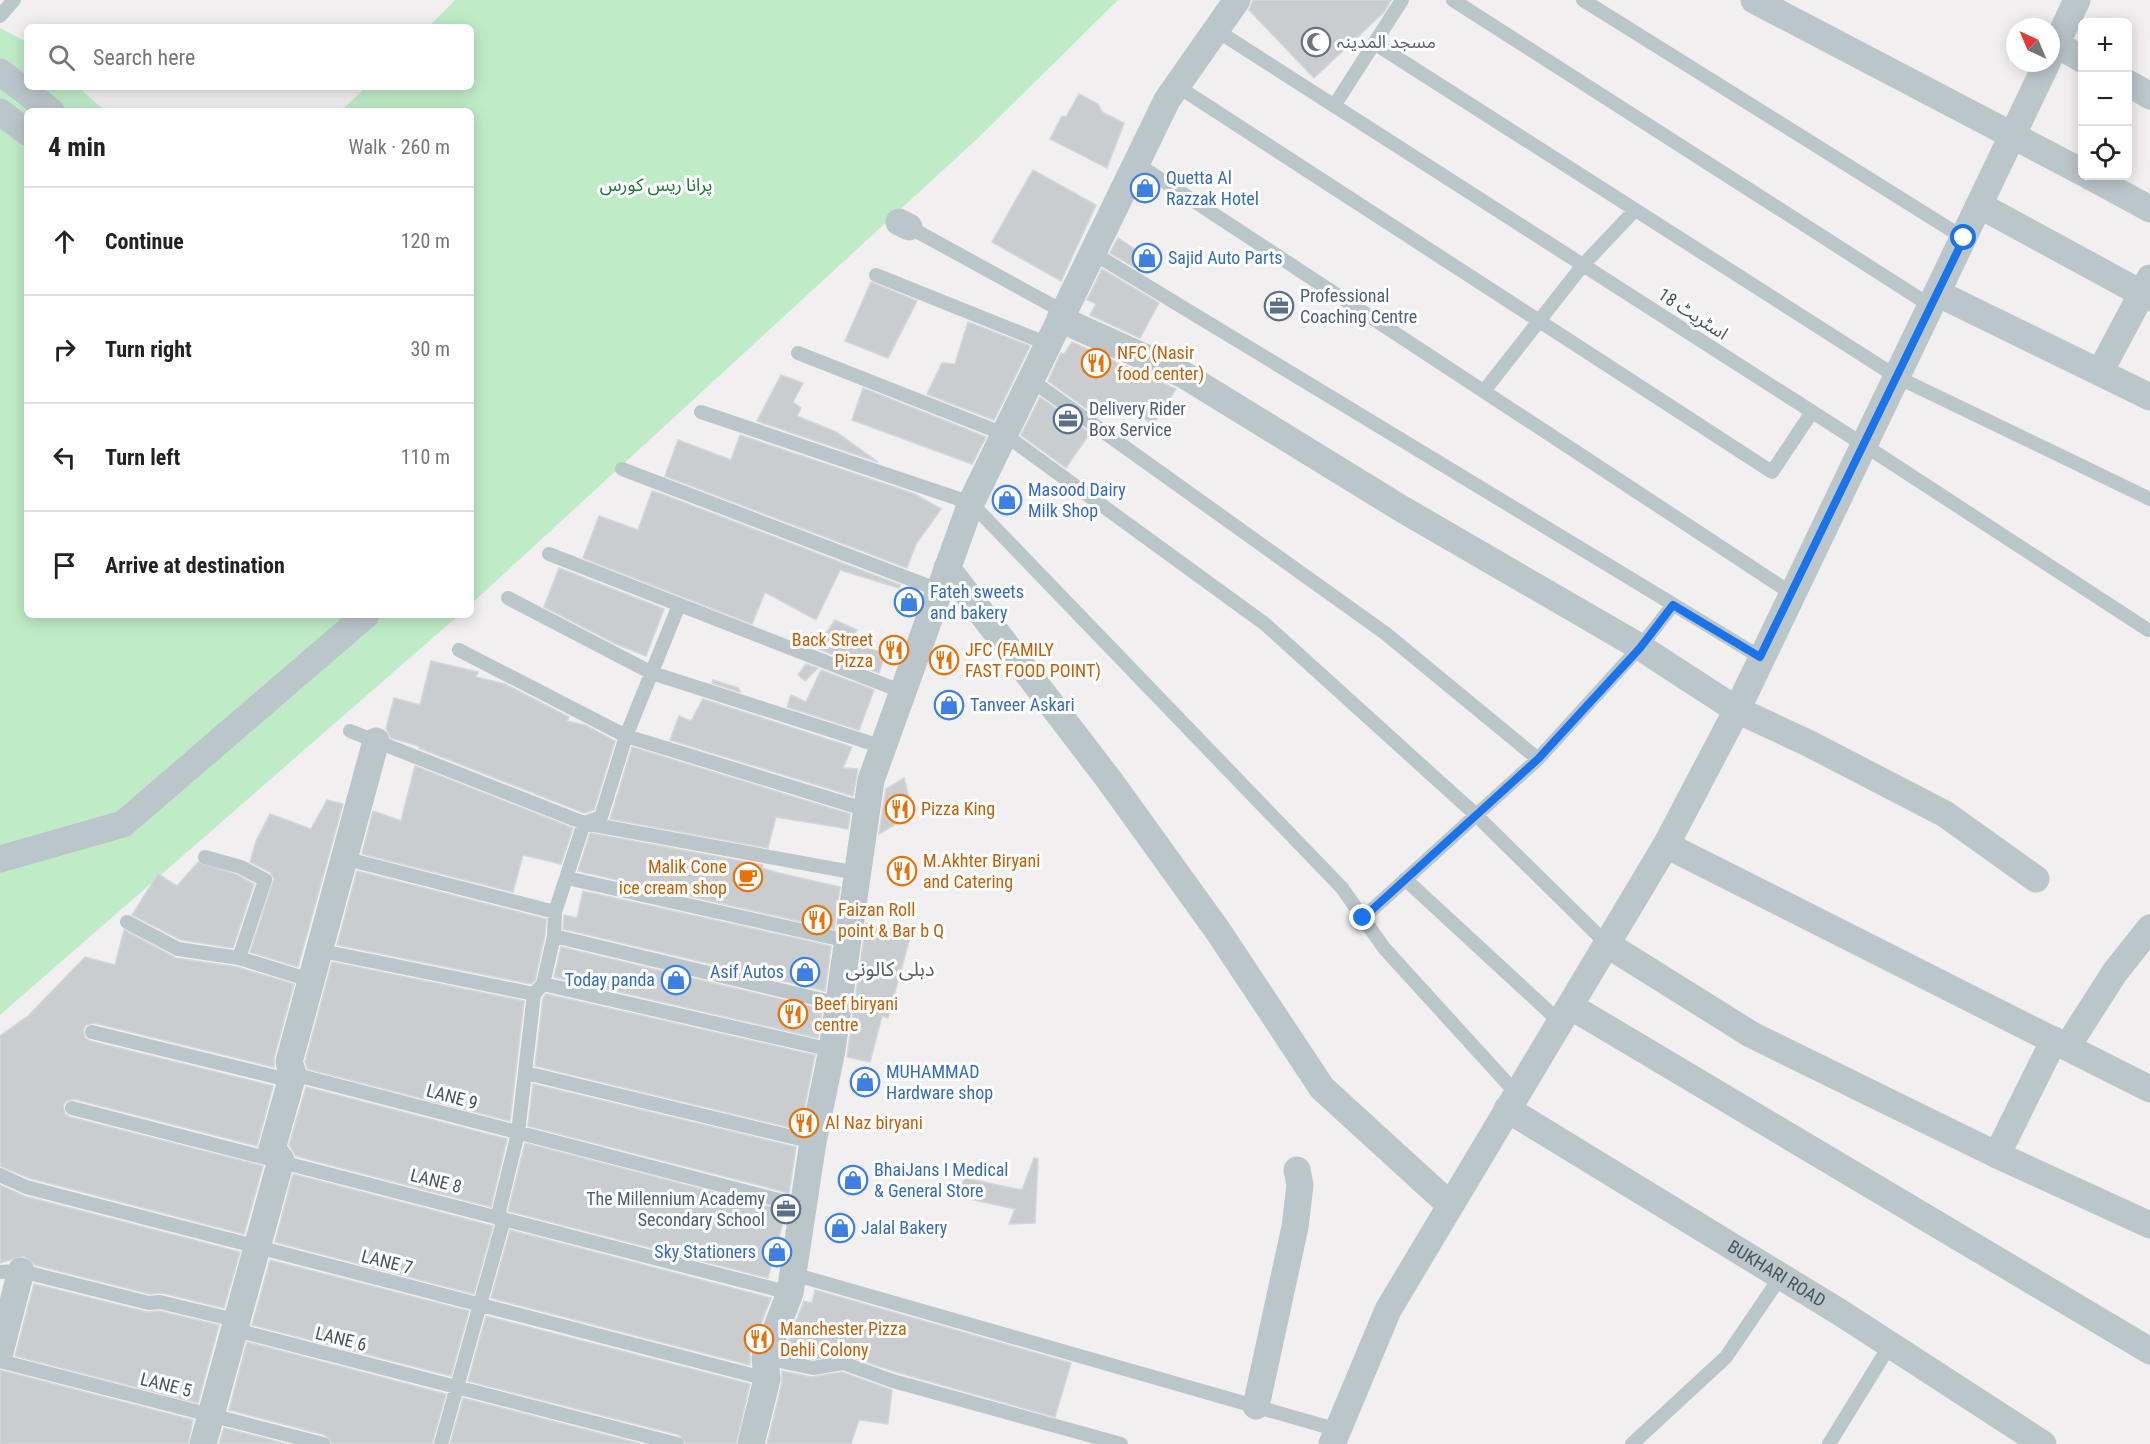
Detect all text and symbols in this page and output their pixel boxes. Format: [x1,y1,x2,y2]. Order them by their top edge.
north arrow [2006,18,2060,72]
map controls [2078,18,2132,180]
button: + [2078,18,2132,72]
search box [24,24,474,90]
mosque icon: مسجد المدینہ [1300,26,1332,58]
place label: مسجد المدینہ [1337,31,1436,52]
icon: search [45,41,78,74]
text: Search here [93,45,195,70]
button: − [2078,72,2132,126]
button: locate [2078,126,2132,180]
text: 4 min [48,132,106,162]
text: Walk · 260 m [349,135,450,159]
place label: Quetta Al Razzak Hotel [1166,167,1259,209]
shop icon: Quetta Al Razzak Hotel [1129,172,1161,204]
park label: پرانا ریس کورس [600,174,712,196]
route start [1950,224,1976,250]
icon: ahead [48,225,81,258]
text: Continue [105,229,184,254]
text: 120 m [401,229,450,253]
shop icon: Sajid Auto Parts [1131,242,1163,274]
place label: Sajid Auto Parts [1168,247,1282,268]
street label: اسٹریٹ 18 [1654,283,1732,345]
place label: Professional Coaching Centre [1300,285,1417,327]
office icon: Professional Coaching Centre [1263,290,1295,322]
icon: right [48,333,81,366]
text: Turn right [105,337,192,362]
text: 30 m [411,337,450,361]
place label: NFC (Nasir food center) [1117,342,1204,385]
restaurant icon: NFC (Nasir food center) [1080,347,1112,379]
place label: Delivery Rider Box Service [1089,398,1186,440]
office icon: Delivery Rider Box Service [1052,403,1084,435]
icon: left [48,441,81,474]
text: Turn left [105,445,180,470]
text: 110 m [401,445,450,469]
place label: Masood Dairy Milk Shop [1028,479,1126,521]
shop icon: Masood Dairy Milk Shop [991,484,1023,516]
icon: arrive [48,549,81,582]
text: Arrive at destination [105,553,285,578]
place label: Fateh sweets and bakery [930,581,1024,623]
shop icon: Fateh sweets and bakery [893,586,925,618]
place label: Back Street Pizza [792,629,873,671]
restaurant icon: Back Street Pizza [878,634,910,666]
place label: JFC (FAMILY FAST FOOD POINT) [965,639,1101,682]
restaurant icon: JFC (FAMILY FAST FOOD POINT) [928,644,960,676]
shop icon: Tanveer Askari [933,689,965,721]
place label: Tanveer Askari [970,694,1075,715]
restaurant icon: Pizza King [884,793,916,825]
place label: Pizza King [921,798,995,819]
place label: M.Akhter Biryani and Catering [923,850,1040,892]
restaurant icon: M.Akhter Biryani and Catering [886,855,918,887]
place label: Malik Cone ice cream shop [619,856,727,898]
cafe icon: Malik Cone ice cream shop [732,861,764,893]
place label: Faizan Roll point & Bar b Q [838,899,944,941]
restaurant icon: Faizan Roll point & Bar b Q [801,904,833,936]
route end [1349,904,1375,930]
shop icon: Asif Autos [789,956,821,988]
district label: دہلی کالونی [845,957,935,981]
place label: Asif Autos [710,961,784,982]
shop icon: Today panda [660,964,692,996]
place label: Today panda [565,969,655,990]
place label: Beef biryani centre [814,993,898,1035]
restaurant icon: Beef biryani centre [777,998,809,1030]
place label: MUHAMMAD Hardware shop [886,1061,993,1103]
shop icon: MUHAMMAD Hardware shop [849,1066,881,1098]
street label: LANE 9 [424,1080,480,1113]
restaurant icon: Al Naz biryani [788,1107,820,1139]
place label: Al Naz biryani [825,1112,923,1133]
place label: BhaiJans I Medical & General Store [874,1159,1008,1201]
street label: LANE 8 [408,1164,464,1197]
shop icon: BhaiJans I Medical & General Store [837,1164,869,1196]
place label: The Millennium Academy Secondary School [586,1188,765,1230]
office icon: The Millennium Academy Secondary School [770,1193,802,1225]
shop icon: Jalal Bakery [824,1212,856,1244]
place label: Jalal Bakery [861,1217,948,1238]
shop icon: Sky Stationers [761,1236,793,1268]
street label: BUKHARI ROAD [1724,1236,1830,1311]
place label: Sky Stationers [654,1241,756,1262]
street label: LANE 7 [359,1245,415,1278]
place label: Manchester Pizza Dehli Colony [780,1318,907,1360]
street label: LANE 6 [313,1322,369,1355]
restaurant icon: Manchester Pizza Dehli Colony [743,1323,775,1355]
street label: LANE 5 [138,1368,194,1401]

